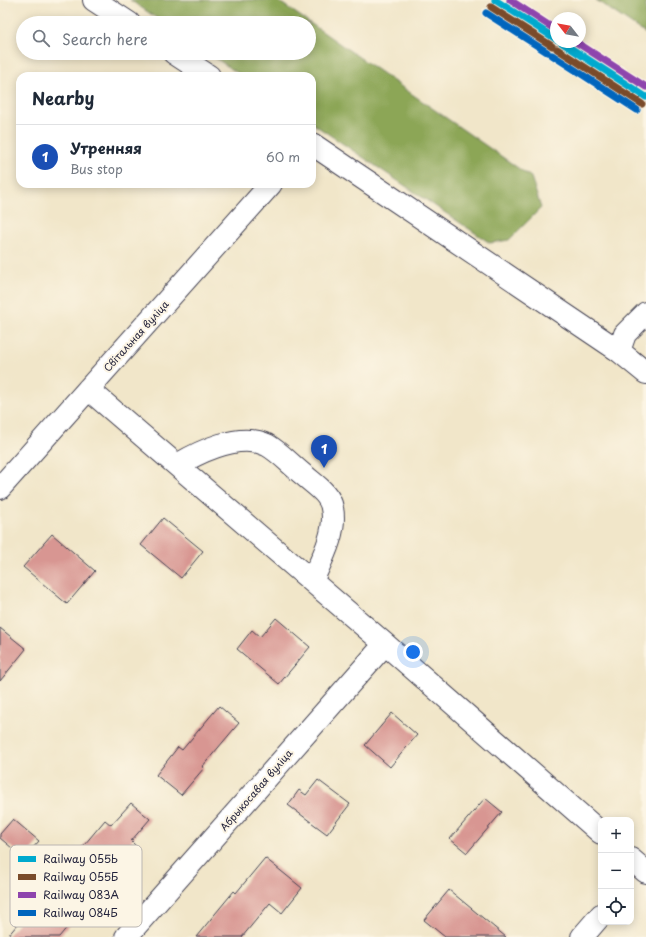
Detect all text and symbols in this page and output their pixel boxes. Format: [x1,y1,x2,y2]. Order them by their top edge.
north arrow [550,12,586,48]
search box [16,16,316,60]
icon: search [30,27,52,49]
text: Search here [62,27,148,50]
text: Nearby [32,85,94,111]
text: Утренняя [70,136,142,159]
text: 1 [42,147,48,166]
text: 60 m [266,147,300,166]
text: Bus stop [70,159,123,178]
street label: Світальная вуліца [100,296,173,375]
pin: 1 [311,435,337,468]
your location [403,642,423,662]
street label: Абрыкосавая вуліца [216,745,297,834]
map controls [598,817,634,925]
button: + [598,817,634,853]
legend [10,845,142,927]
text: Railway 055Ь [43,850,118,867]
button: − [598,853,634,889]
text: Railway 055Б [43,868,118,885]
text: Railway 083А [43,886,119,903]
button: locate [598,889,634,925]
text: Railway 084Б [43,904,118,921]

